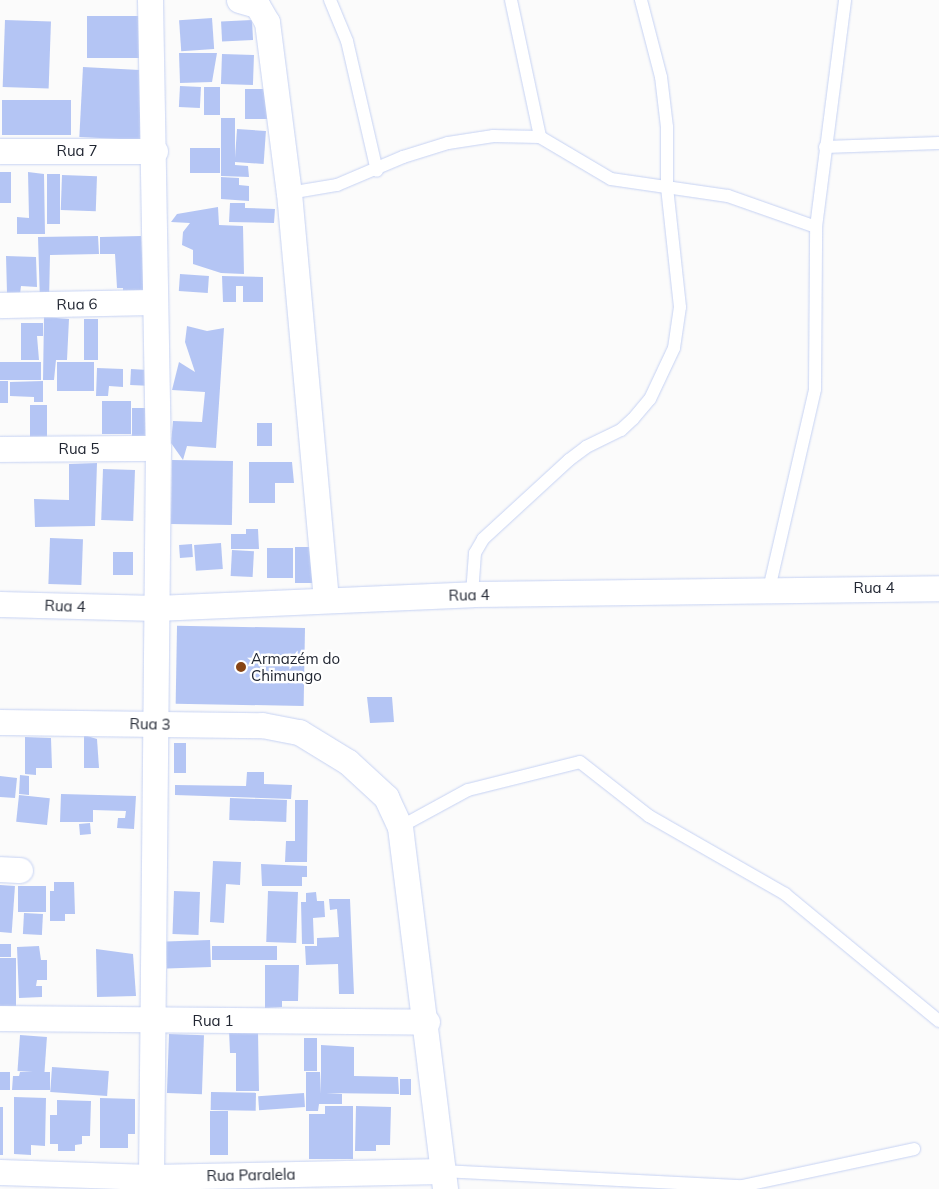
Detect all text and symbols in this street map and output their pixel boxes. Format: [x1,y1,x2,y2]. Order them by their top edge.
street label: Rua 7 [57,142,97,160]
street label: Rua 6 [56,295,98,313]
street label: Rua 5 [59,440,99,458]
street label: Rua 4 [854,579,894,597]
street label: Rua 4 [448,586,490,604]
street label: Rua 4 [44,596,86,616]
place label: Armazém do Chimungo [251,649,340,684]
marker: Armazém do Chimungo [235,661,247,673]
street label: Rua 3 [129,715,171,733]
street label: Rua 1 [193,1012,233,1030]
street label: Rua Paralela [206,1165,296,1185]

